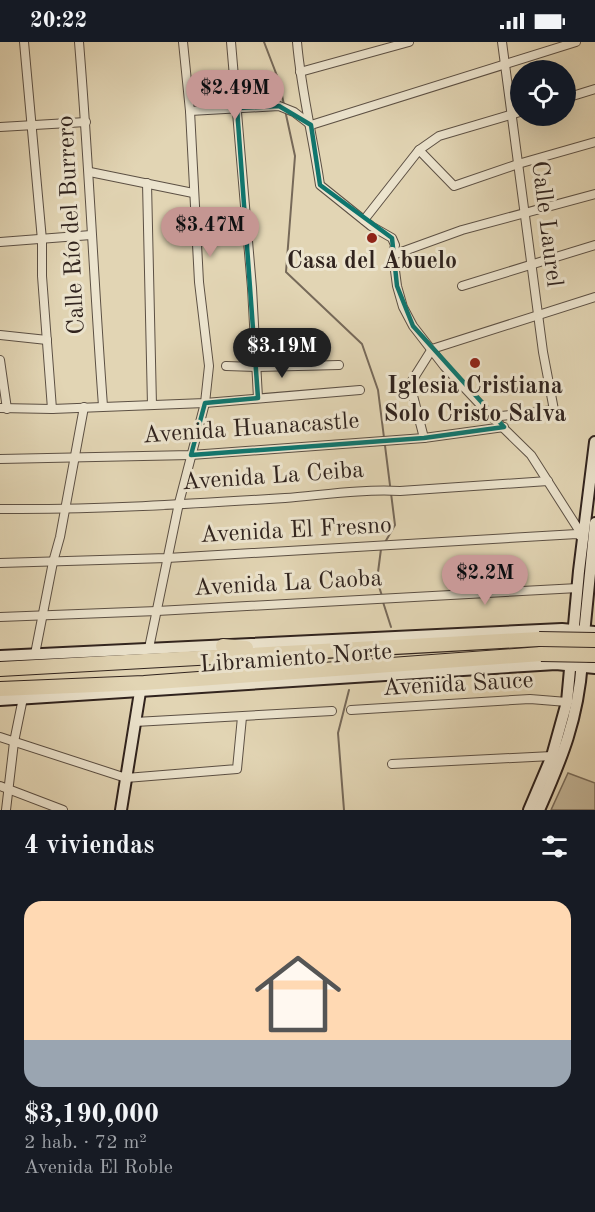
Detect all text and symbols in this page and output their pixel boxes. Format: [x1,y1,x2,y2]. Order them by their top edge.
text: 20:22 [30,10,87,32]
map controls [510,60,576,126]
button: locate [510,60,576,126]
pin: $2.49M [186,70,284,121]
text: $2.49M [200,79,270,99]
street label: Calle Río del Burrero [54,115,90,335]
street label: Calle Laurel [526,160,566,288]
pin: $3.47M [161,207,259,258]
text: $3.47M [175,216,245,236]
marker: Casa del Abuelo [365,231,379,245]
place label: Casa del Abuelo [287,250,457,274]
pin: $3.19M [233,328,331,379]
text: $3.19M [247,337,317,357]
marker: Iglesia Cristiana Solo Cristo Salva [468,356,482,370]
place label: Iglesia Cristiana Solo Cristo Salva [384,375,566,427]
street label: Avenida Huanacastle [142,409,360,449]
street label: Avenida La Ceiba [181,459,365,495]
street label: Avenida El Fresno [199,514,393,548]
pin: $2.2M [443,555,527,606]
text: $2.2M [456,564,514,584]
street label: Avenida La Caoba [193,567,383,601]
street label: Libramiento Norte [199,640,393,678]
street label: Avenida Sauce [382,669,534,701]
icon: filters [538,830,571,863]
text: 4 viviendas [24,833,154,859]
icon: home [244,940,352,1048]
text: $3,190,000 [24,1102,159,1128]
text: 2 hab. · 72 m² [24,1133,147,1153]
text: Avenida El Roble [24,1158,173,1178]

